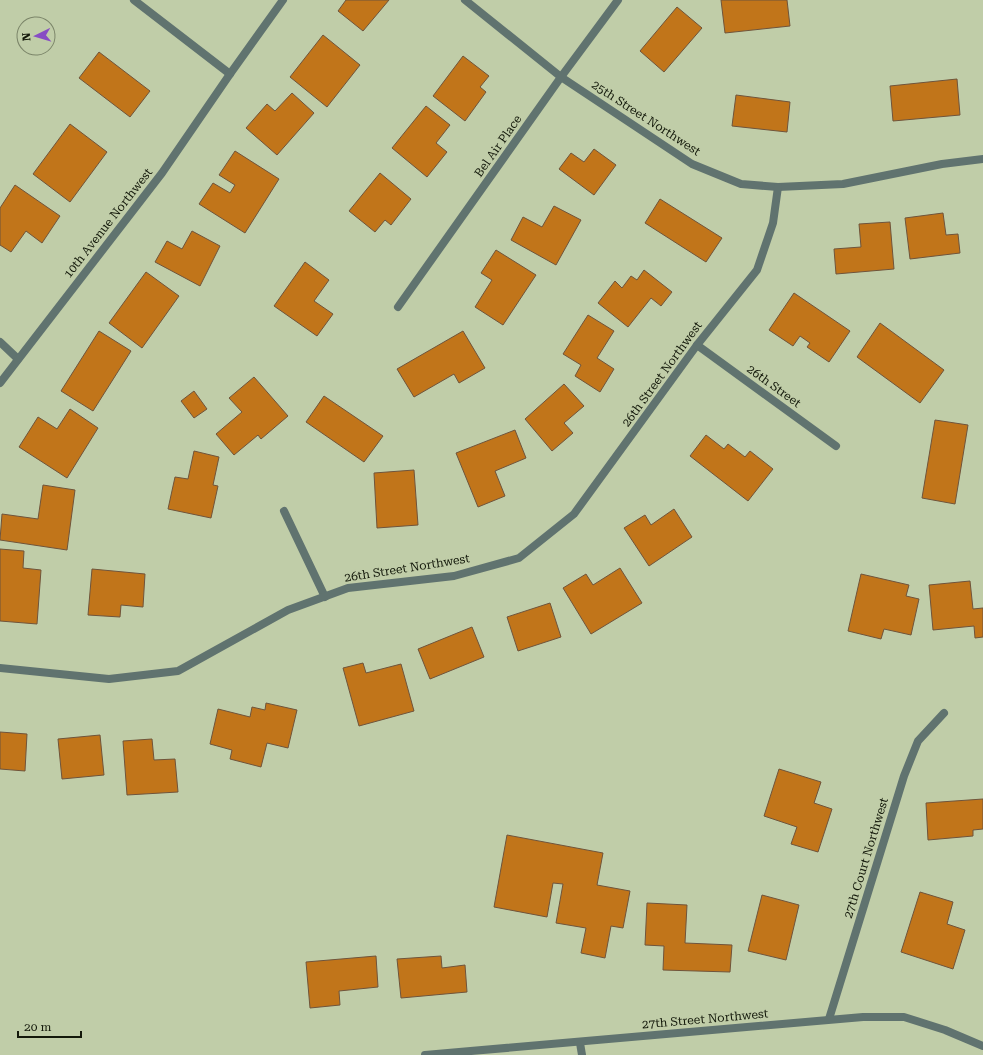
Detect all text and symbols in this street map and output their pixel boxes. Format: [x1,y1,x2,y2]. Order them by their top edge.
north arrow [16,16,56,56]
text: N [20,32,33,42]
street label: 25th Street Northwest [589,78,703,159]
street label: Bel Air Place [471,112,525,180]
street label: 10th Avenue Northwest [61,165,155,281]
street label: 26th Street Northwest [619,318,705,429]
street label: 26th Street [744,362,804,411]
street label: 26th Street Northwest [343,551,471,585]
street label: 27th Court Northwest [841,796,891,920]
street label: 27th Street Northwest [641,1006,769,1031]
scale bar [18,1013,81,1039]
text: 20 m [24,1020,51,1034]

